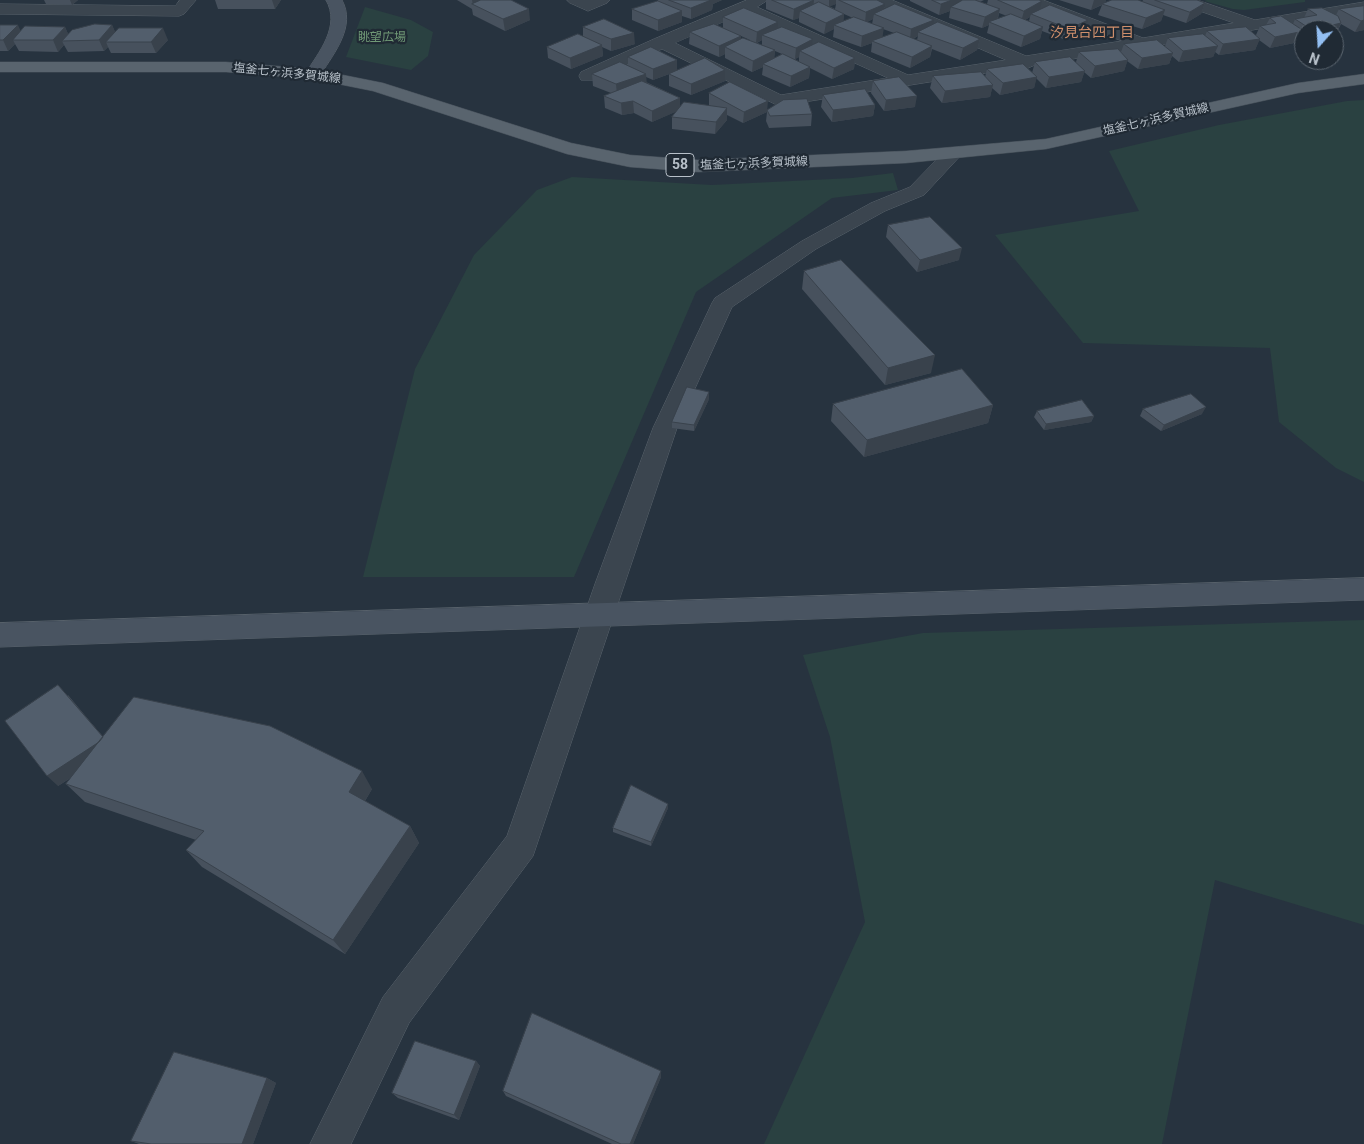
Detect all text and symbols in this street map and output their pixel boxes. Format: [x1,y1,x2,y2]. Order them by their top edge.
north arrow [1294,20,1344,70]
district label: 汐見台四丁目 [1050,25,1134,41]
park label: 眺望広場 [358,31,406,45]
text: N [1307,49,1322,67]
street label: 塩釜七ヶ浜多賀城線 [233,61,341,87]
street label: 塩釜七ヶ浜多賀城線 [1102,101,1210,139]
road number: 58 [666,154,694,176]
street label: 塩釜七ヶ浜多賀城線 [700,155,808,173]

